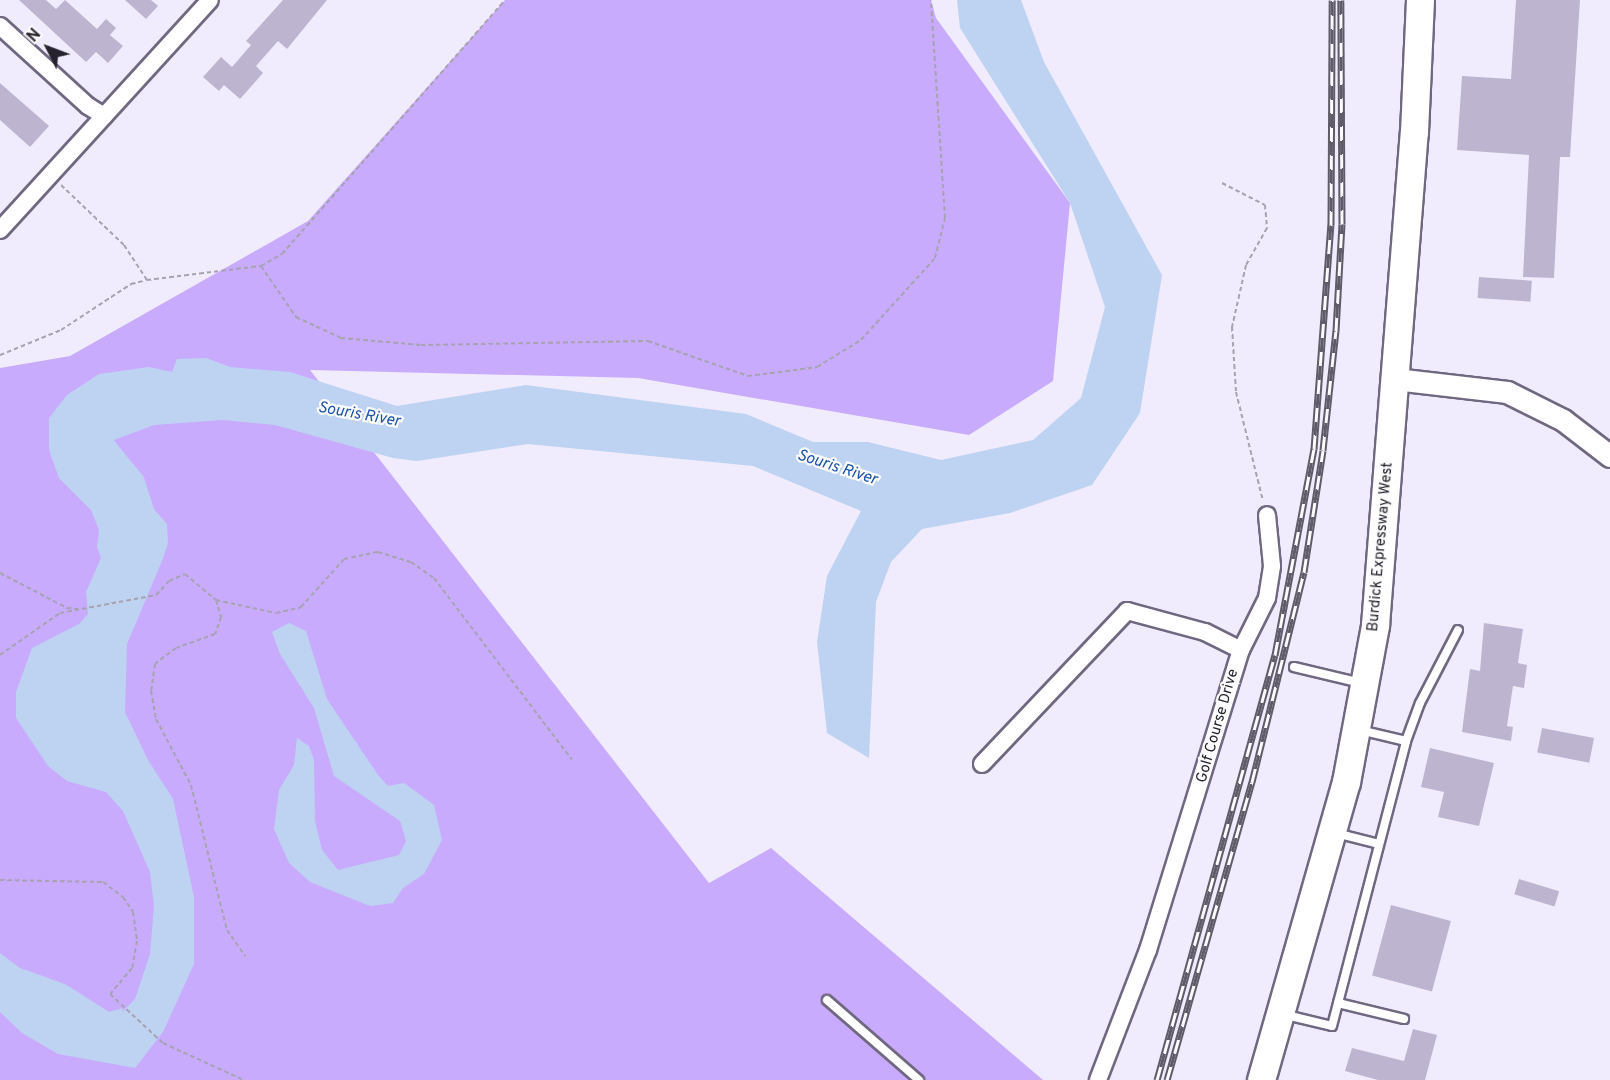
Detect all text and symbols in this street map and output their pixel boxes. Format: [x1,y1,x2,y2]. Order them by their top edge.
north arrow [18,18,78,78]
text: N [23,25,46,47]
water label: Souris River [316,398,402,432]
water label: Souris River [794,446,880,490]
street label: Burdick Expressway West [1365,461,1397,633]
street label: Golf Course Drive [1193,667,1243,785]

